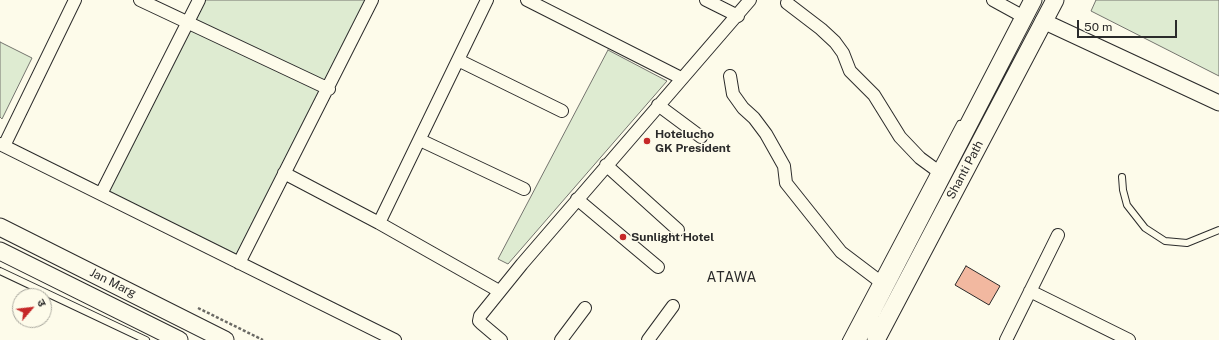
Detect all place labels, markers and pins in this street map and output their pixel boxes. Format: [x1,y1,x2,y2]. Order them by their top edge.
place label: Hotelucho GK President [655,127,731,155]
marker: Hotelucho GK President [642,136,652,146]
place label: Sunlight Hotel [631,230,714,244]
marker: Sunlight Hotel [618,232,628,242]

